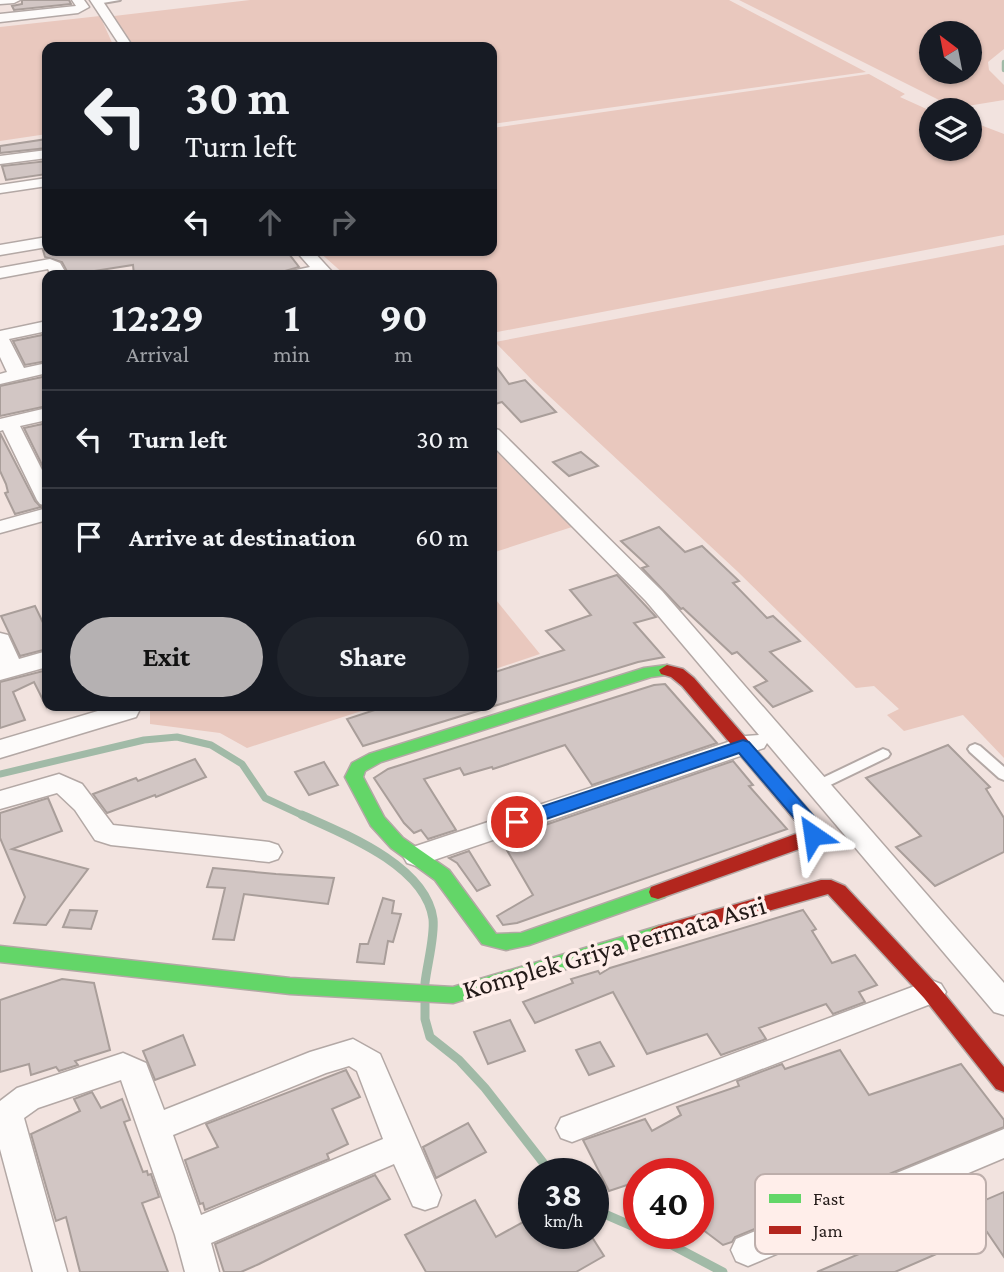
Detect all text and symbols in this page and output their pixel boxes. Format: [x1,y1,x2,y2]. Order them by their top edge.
north arrow [919,21,982,84]
map controls [919,21,982,161]
icon: left [70,70,161,161]
text: 30 m [185,70,290,125]
button: layers [919,98,982,161]
text: Turn left [185,128,296,164]
icon: left [178,203,216,241]
icon: ahead [251,203,289,241]
icon: right [324,203,362,241]
text: 12:29 [111,293,204,340]
text: 1 [284,293,300,340]
text: 90 [379,293,428,340]
text: Arrival [126,341,189,367]
text: min [273,341,310,367]
text: m [394,341,413,367]
icon: left [70,420,108,458]
text: Turn left [129,425,227,454]
text: 30 m [416,425,469,454]
icon: arrive [70,518,108,556]
text: Arrive at destination [129,523,356,552]
text: 60 m [415,523,469,552]
button: Exit [70,617,263,697]
button: Share [277,617,469,697]
pin [487,792,547,852]
position arrow [776,798,850,872]
icon: arrive [498,803,536,841]
street label: Komplek Griya Permata Asri [459,889,769,1005]
speed limit sign: 40 [623,1158,714,1249]
legend [755,1174,986,1254]
text: 38 [545,1175,582,1214]
text: Fast [813,1188,845,1209]
text: km/h [544,1211,583,1231]
text: Jam [811,1220,843,1241]

